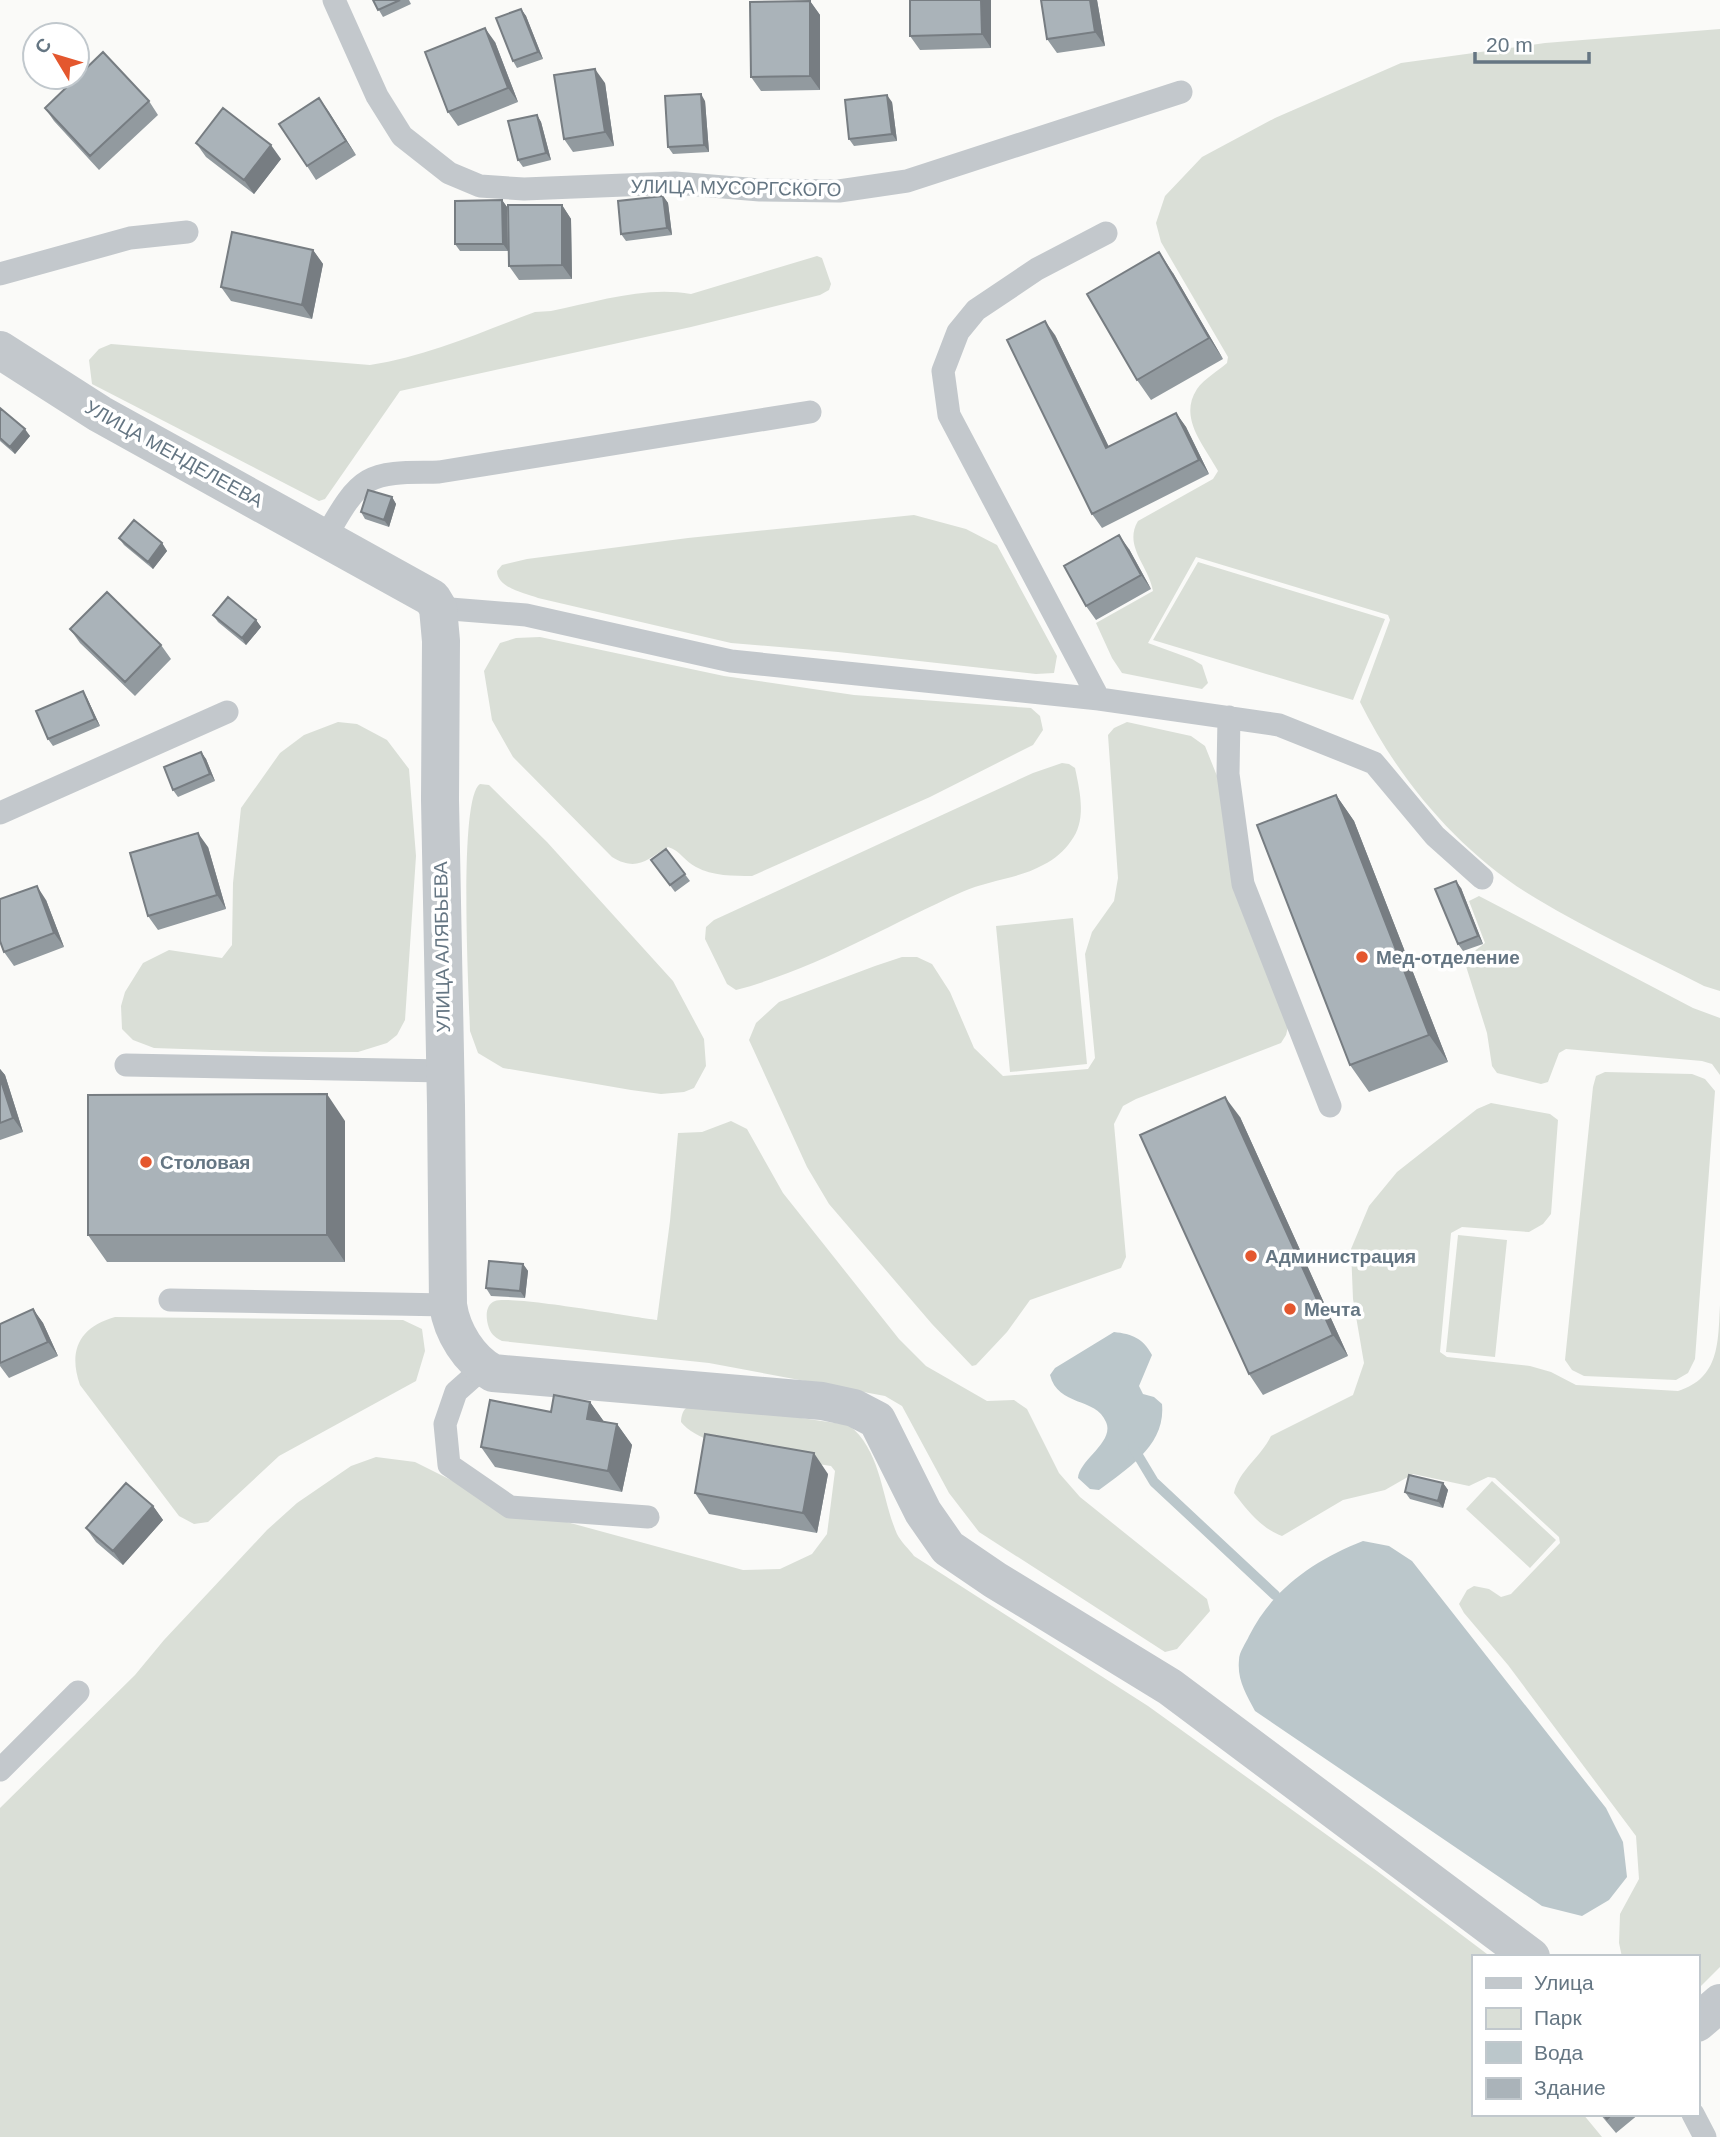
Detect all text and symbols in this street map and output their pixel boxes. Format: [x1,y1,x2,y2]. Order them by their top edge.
north arrow [21,21,91,91]
scale bar [1475,21,1589,65]
text: 20 m [1486,33,1533,56]
text: С [30,34,56,58]
street label: УЛИЦА МУСОРГСКОГО [630,176,842,200]
street label: УЛИЦА МЕНДЕЛЕЕВА [82,396,267,512]
street label: УЛИЦА АЛЯБЬЕВА [430,861,454,1033]
place label: Мед-отделение [1376,947,1520,968]
marker: Мед-отделение [1354,949,1370,965]
place label: Столовая [160,1152,250,1173]
marker: Столовая [138,1154,154,1170]
place label: Администрация [1265,1246,1416,1267]
marker: Администрация [1243,1248,1259,1264]
place label: Мечта [1304,1299,1361,1320]
marker: Мечта [1282,1301,1298,1317]
legend [1472,1955,1699,2116]
text: Улица [1534,1971,1594,1994]
text: Парк [1534,2006,1582,2029]
text: Вода [1534,2041,1583,2064]
text: Здание [1534,2076,1606,2099]

